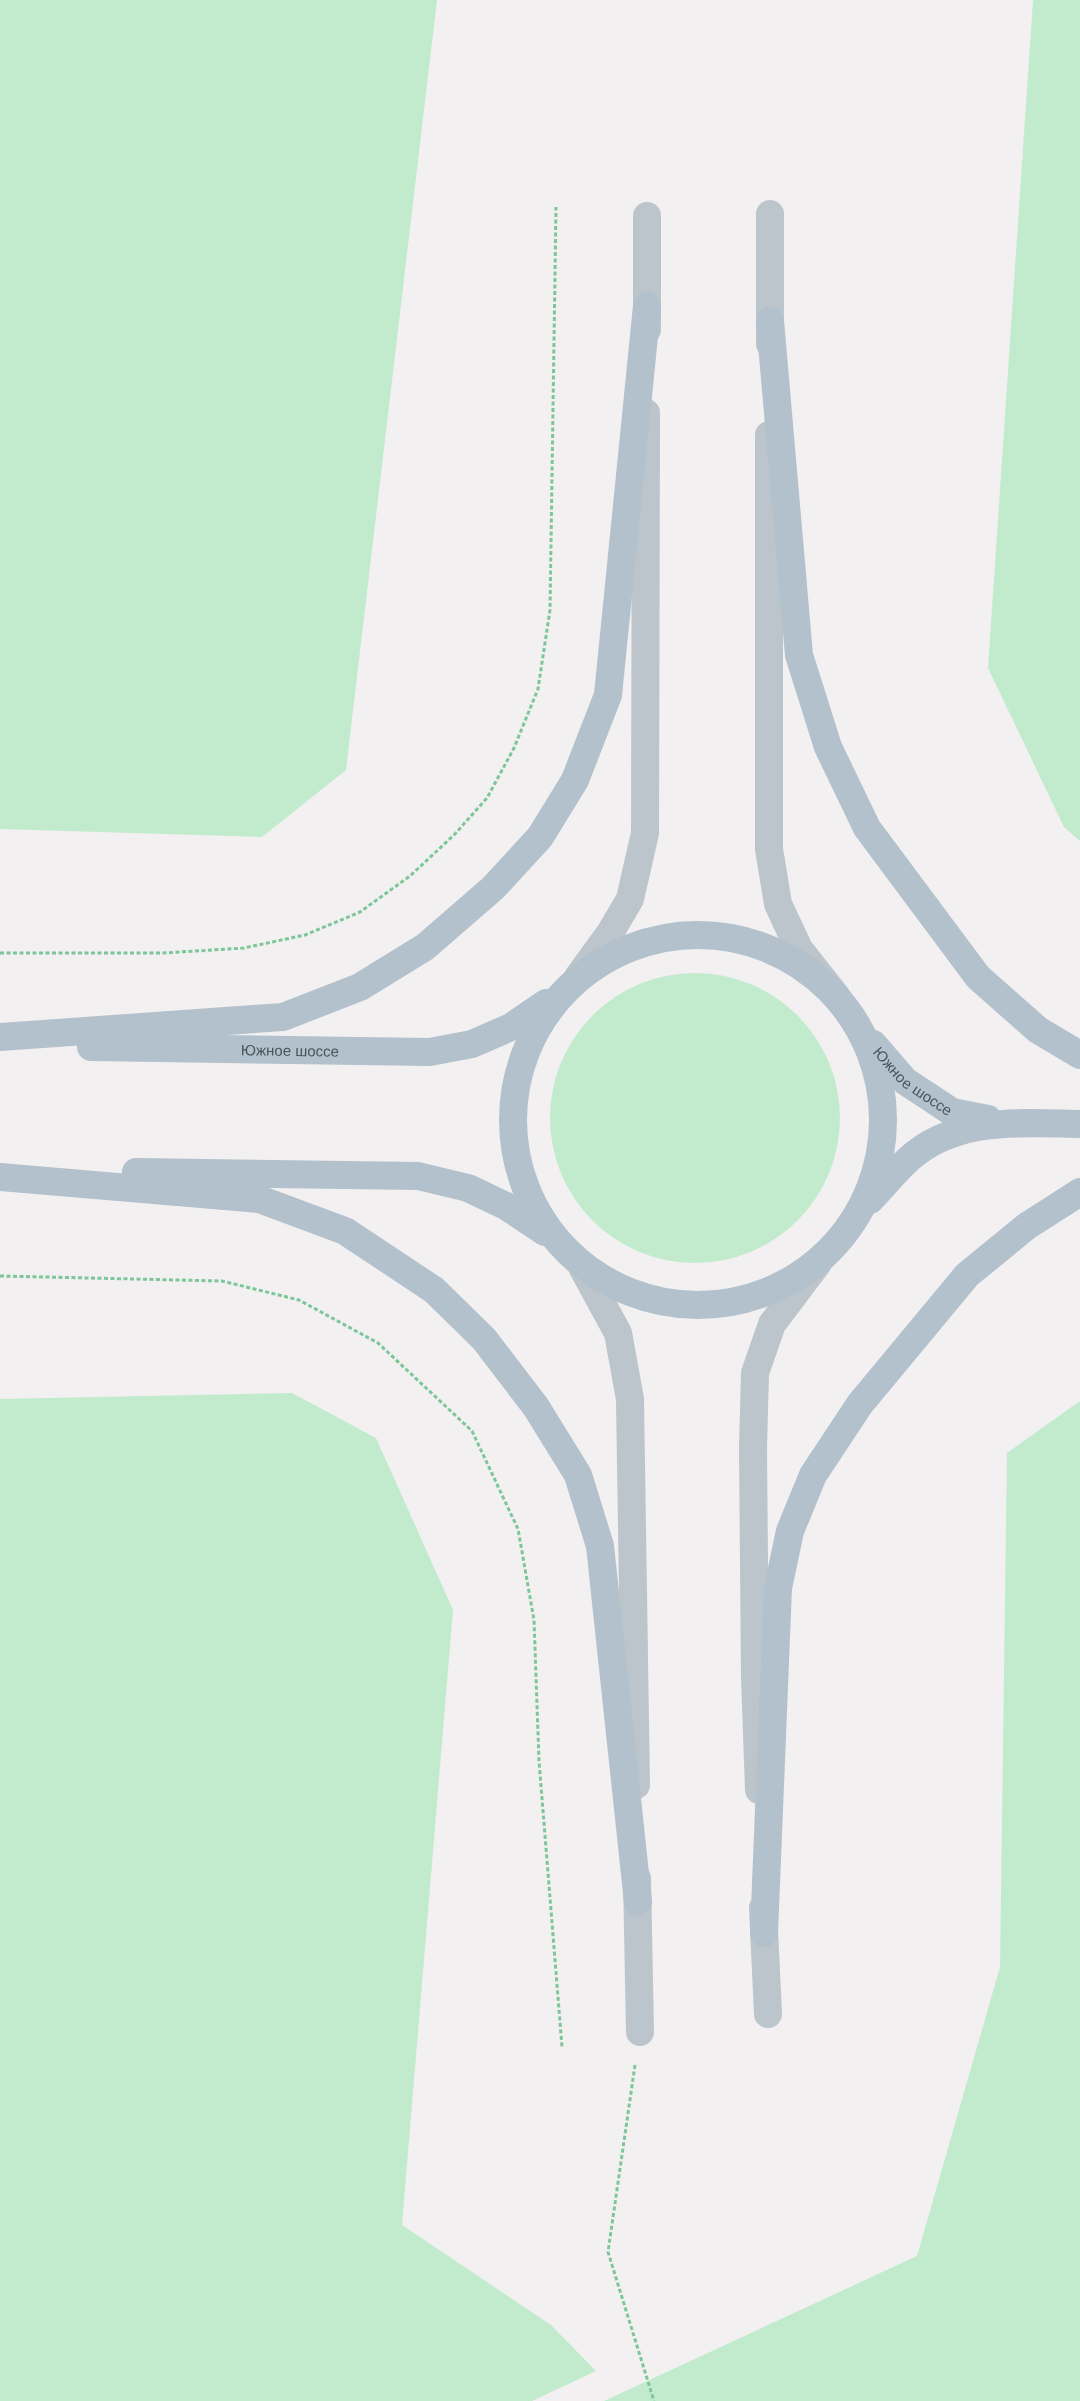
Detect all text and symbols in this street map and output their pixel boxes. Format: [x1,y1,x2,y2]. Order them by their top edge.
street label: Южное шоссе [241,1041,339,1059]
street label: Южное шоссе [870,1043,956,1118]

